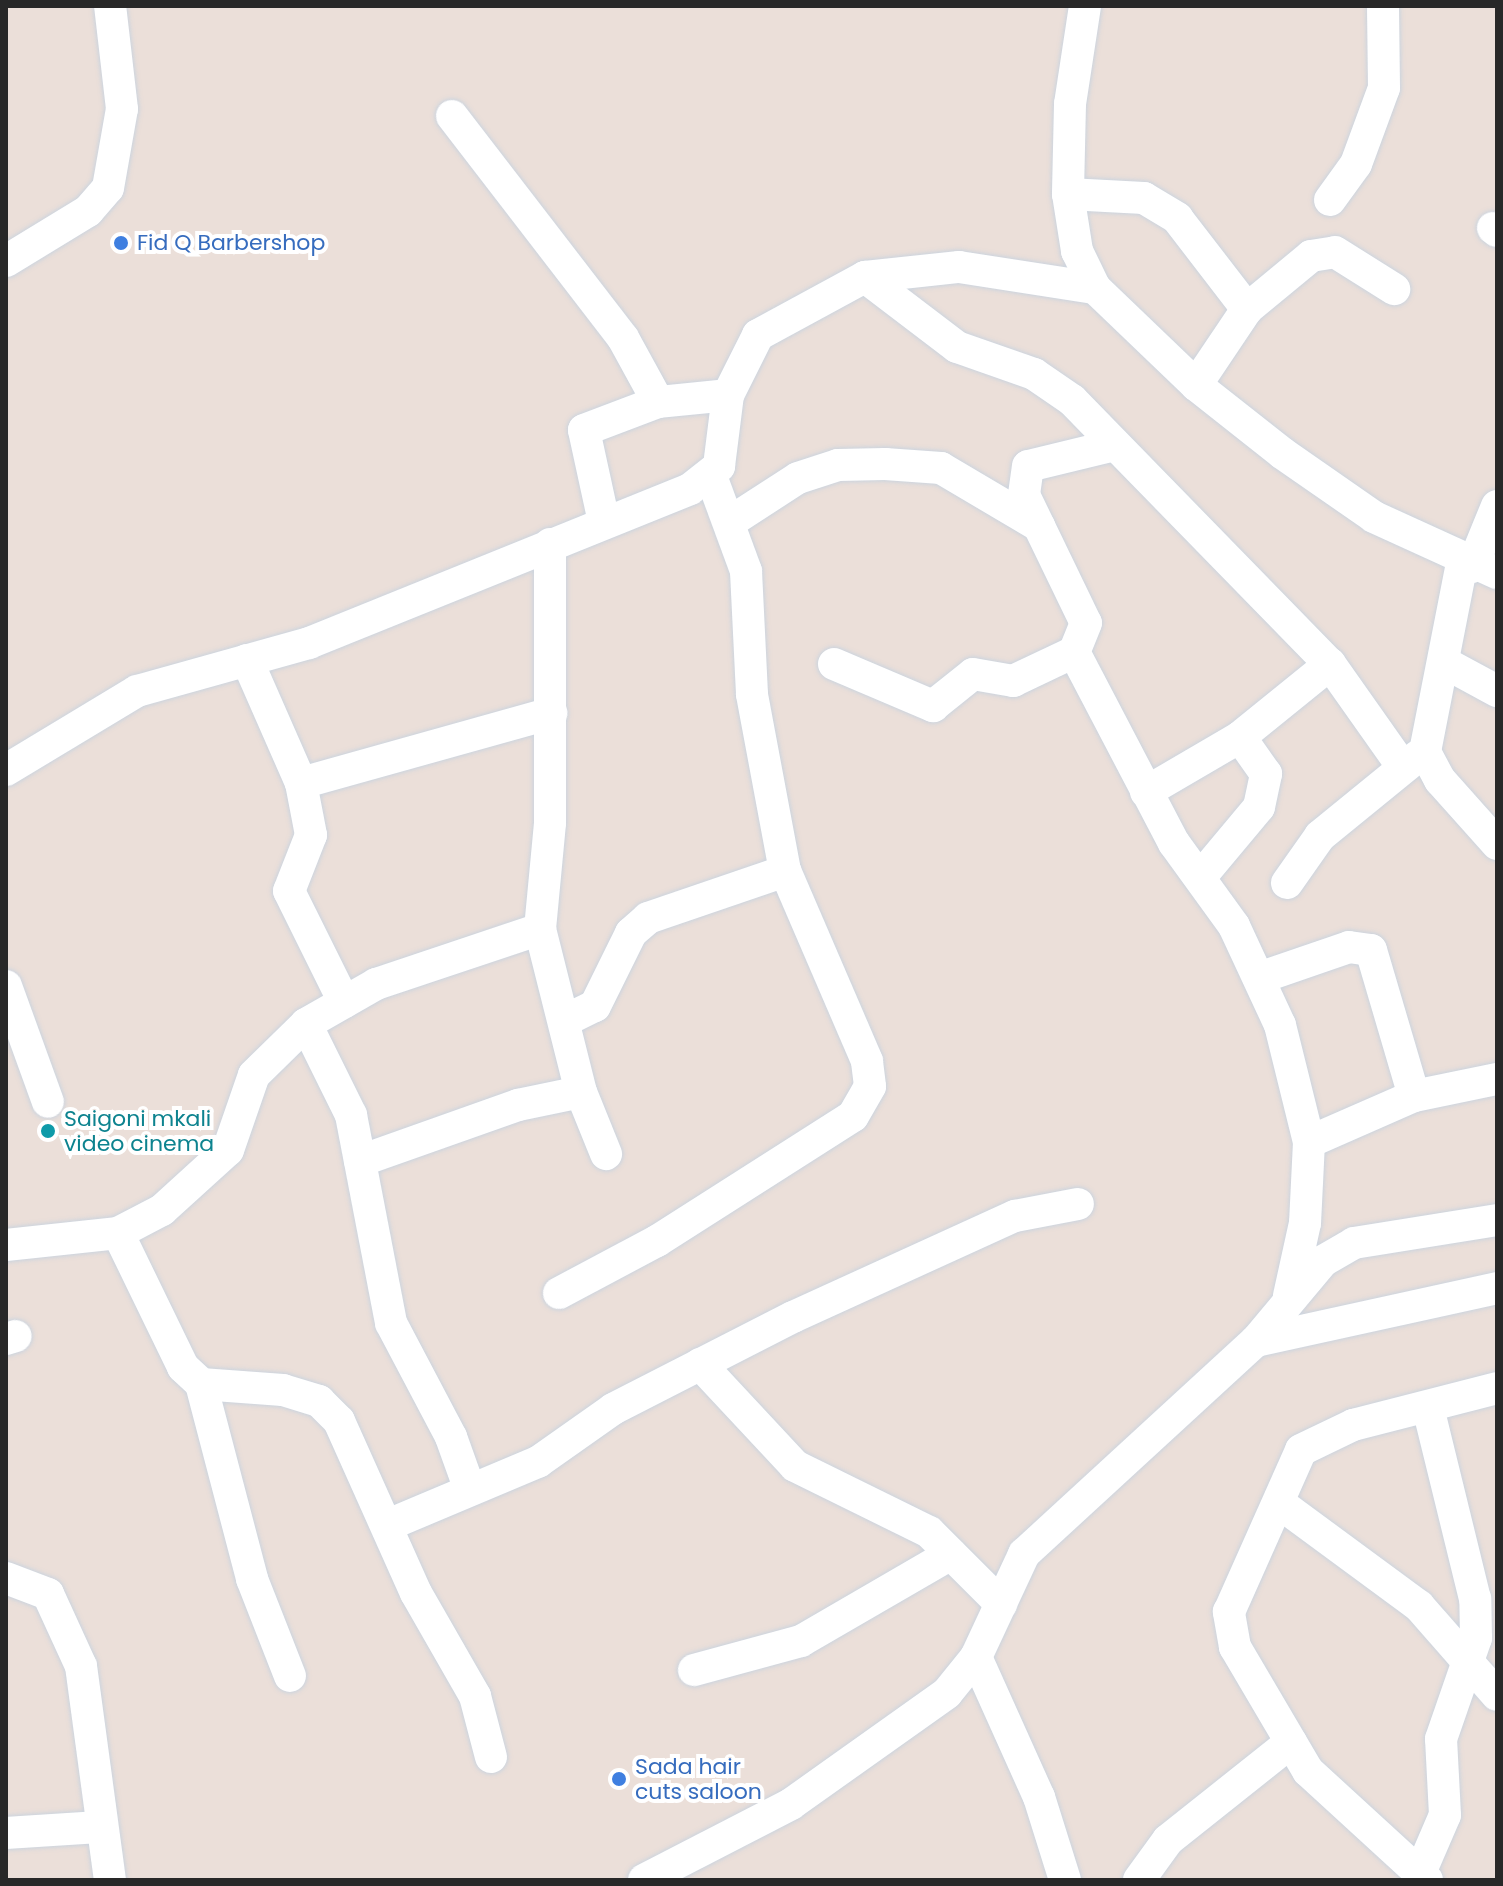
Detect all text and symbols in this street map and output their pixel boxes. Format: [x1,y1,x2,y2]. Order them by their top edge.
place label: Fid Q Barbershop [137,230,325,256]
marker: Fid Q Barbershop [112,234,130,252]
place label: Saigoni mkali video cinema [64,1105,214,1156]
marker: Saigoni mkali video cinema [39,1122,57,1140]
place label: Sada hair cuts saloon [635,1753,762,1804]
marker: Sada hair cuts saloon [610,1770,628,1788]

